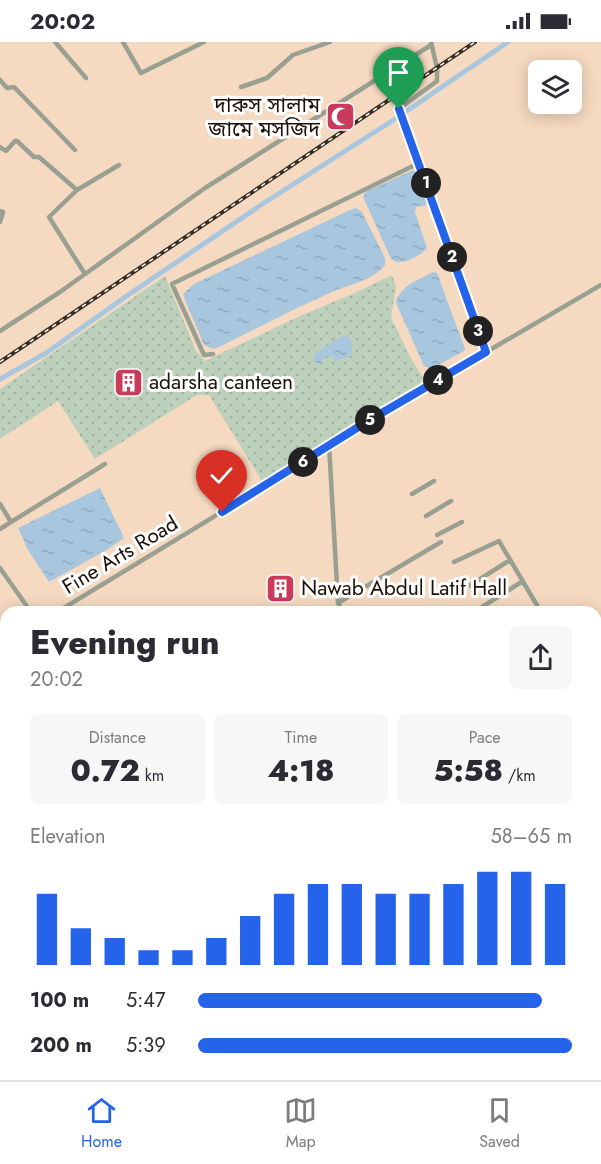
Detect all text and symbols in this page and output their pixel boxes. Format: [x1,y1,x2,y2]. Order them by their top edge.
text: 20:02 [30,5,95,37]
pin [373,47,424,109]
icon: arrive [382,56,415,89]
map controls [528,60,582,114]
button: layers [528,60,582,114]
place label: দারুস সালাম জামে মসজিদ [207,90,321,144]
mosque icon: দারুস সালাম জামে মসজিদ [325,101,357,133]
pin: 1 [411,168,441,198]
text: 1 [422,171,430,194]
pin: 2 [437,242,467,272]
text: 2 [447,245,457,268]
pin: 3 [463,316,493,346]
text: 3 [473,319,483,342]
pin: 4 [423,365,453,395]
building icon: adarsha canteen [112,366,144,398]
place label: adarsha canteen [149,367,293,397]
text: 4 [432,368,444,391]
pin: 5 [355,405,385,435]
text: 5 [365,408,375,431]
pin: 6 [288,447,318,477]
pin [196,450,247,512]
text: 6 [298,450,308,473]
icon: check [205,459,238,492]
street label: Fine Arts Road [56,509,184,601]
building icon: Nawab Abdul Latif Hall [264,572,296,604]
place label: Nawab Abdul Latif Hall [301,573,507,603]
text: Evening run [30,619,220,666]
button: share [509,626,572,689]
text: 20:02 [30,665,83,694]
text: Distance [89,726,146,749]
text: Time [285,726,317,749]
text: Pace [469,726,501,749]
text: 0.72 [70,749,140,792]
text: 4:18 [267,749,335,792]
text: 5:58 [434,749,503,792]
text: km [140,764,164,787]
text: /km [503,764,536,787]
text: Elevation [30,822,105,851]
text: 58–65 m [491,822,572,851]
text: 100 m [30,986,89,1015]
text: 5:47 [126,986,165,1015]
text: 200 m [30,1031,92,1060]
text: 5:39 [126,1031,166,1060]
tab: Home [81,1094,122,1153]
tab: Map [284,1094,317,1153]
tab: Saved [479,1094,520,1153]

